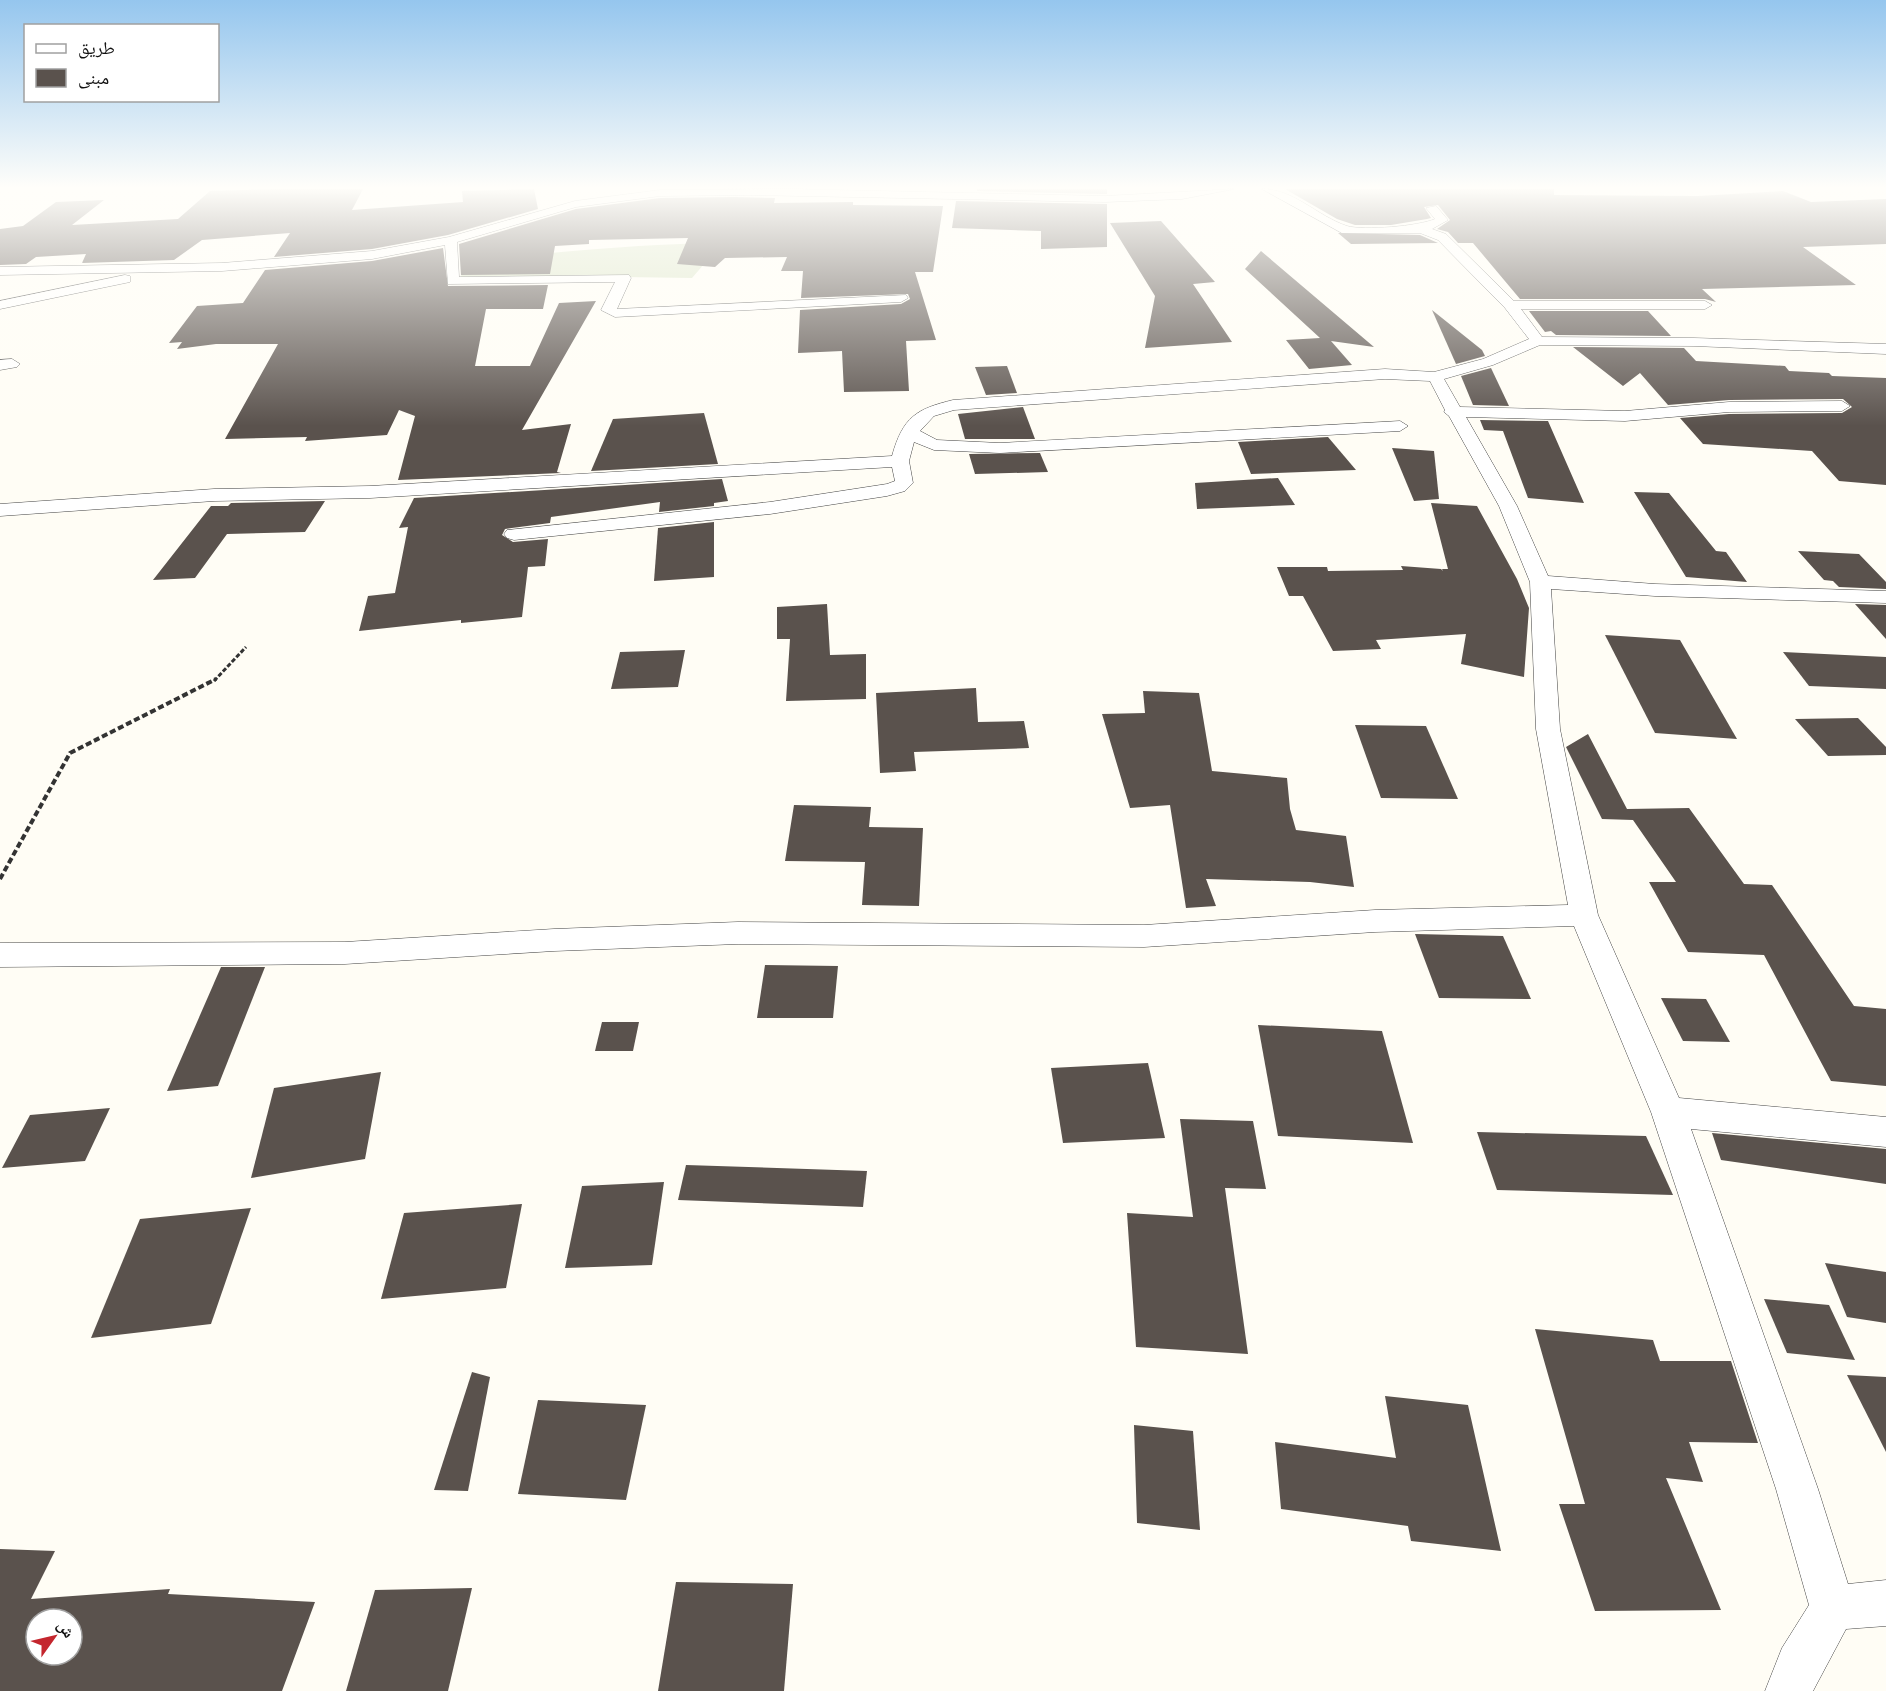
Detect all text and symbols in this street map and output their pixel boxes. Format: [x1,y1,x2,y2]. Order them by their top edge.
legend [24,24,219,102]
text: طريق [78,37,115,59]
text: مبنى [78,67,109,89]
north arrow [24,1607,84,1667]
text: ش [53,1617,79,1641]

